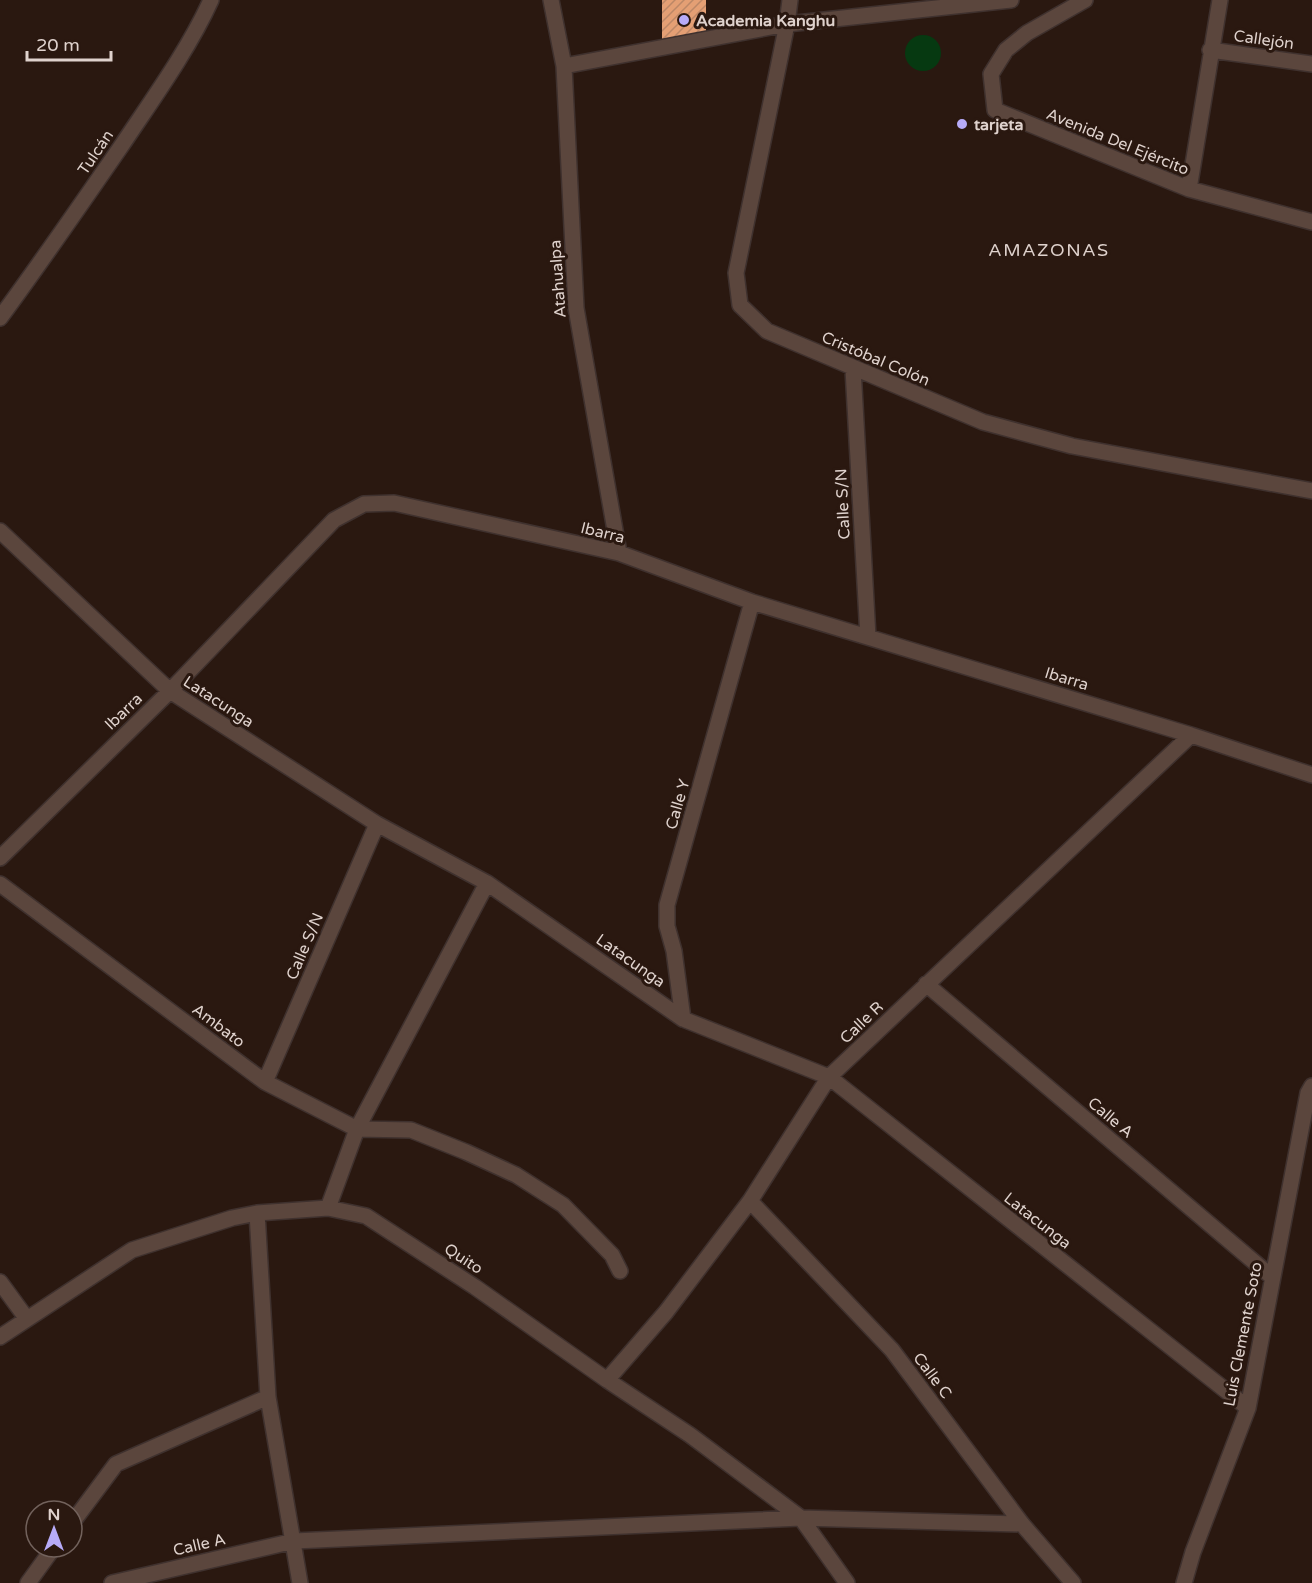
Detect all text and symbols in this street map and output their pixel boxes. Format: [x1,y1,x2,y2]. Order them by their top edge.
place label: Academia Kanghu [696,11,835,31]
marker: Academia Kanghu [677,13,691,27]
scale bar [27,24,111,62]
street label: Callejón [1232,26,1295,54]
text: 20 m [36,34,80,56]
street label: Avenida Del Ejército [1043,104,1192,180]
place label: tarjeta [973,115,1023,135]
marker: tarjeta [955,117,969,131]
street label: Tulcán [74,126,118,179]
street label: Atahualpa [545,239,571,319]
district label: AMAZONAS [988,239,1110,261]
street label: Cristóbal Colón [818,327,933,391]
street label: Calle S/N [831,468,855,540]
street label: Ibarra [579,518,627,548]
street label: Ibarra [1042,663,1091,695]
street label: Latacunga [179,672,258,732]
street label: Ibarra [101,689,147,734]
street label: Calle Y [661,777,695,832]
street label: Calle S/N [282,910,328,983]
street label: Latacunga [592,930,669,992]
street label: Calle R [836,997,888,1048]
street label: Ambato [188,999,249,1052]
street label: Calle A [1084,1093,1137,1143]
street label: Latacunga [1000,1188,1075,1253]
street label: Quito [440,1239,487,1279]
street label: Luis Clemente Soto [1219,1260,1267,1408]
street label: Calle C [908,1349,956,1403]
north arrow [24,1499,84,1559]
text: N [48,1505,60,1525]
street label: Calle A [171,1529,227,1561]

